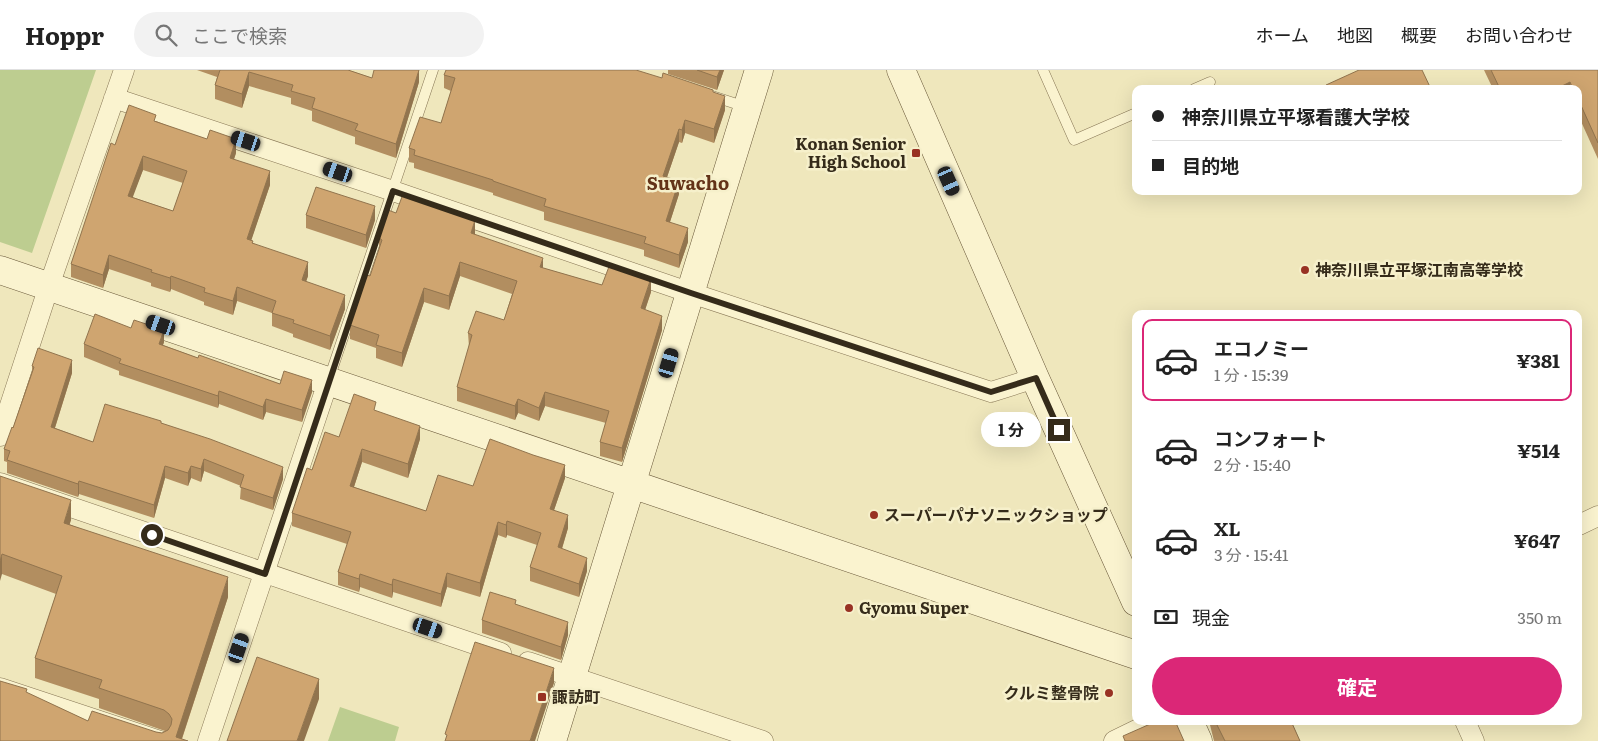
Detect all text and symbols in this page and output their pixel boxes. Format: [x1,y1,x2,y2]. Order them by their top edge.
search box [134,12,484,57]
text: Hoppr [25,17,104,52]
icon: search [152,21,180,49]
text: ここで検索 [192,21,287,49]
text: ホーム [1256,21,1309,48]
text: 地図 [1337,21,1373,48]
text: 概要 [1401,21,1437,48]
text: お問い合わせ [1465,21,1573,48]
text: 神奈川県立平塚看護大学校 [1182,102,1410,130]
car [229,129,262,153]
place label: Konan Senior High School [795,131,906,173]
marker: Konan Senior High School [910,147,922,159]
text: 目的地 [1182,151,1239,179]
car [321,160,354,184]
car [936,164,961,198]
district label: Suwacho [647,169,729,196]
place label: 神奈川県立平塚江南高等学校 [1315,257,1523,281]
marker: 神奈川県立平塚江南高等学校 [1299,264,1311,276]
car [144,313,177,337]
text: エコノミー [1214,334,1309,362]
icon: car [1154,338,1199,383]
car [657,346,680,380]
text: ¥381 [1516,346,1560,374]
text: 1 分 · 15:39 [1214,362,1288,386]
callout: 1 分 [982,412,1042,448]
text: 1 分 [998,417,1024,441]
route end [1048,419,1070,441]
text: コンフォート [1214,424,1327,452]
icon: car [1154,428,1199,473]
text: ¥514 [1517,436,1560,464]
text: 2 分 · 15:40 [1214,452,1291,476]
place label: スーパーパナソニックショップ [884,502,1108,526]
marker: スーパーパナソニックショップ [868,509,880,521]
text: XL [1214,514,1241,542]
icon: car [1154,518,1199,563]
route start [141,524,163,546]
text: ¥647 [1514,526,1560,554]
text: 3 分 · 15:41 [1214,542,1289,566]
place label: Gyomu Super [859,595,969,619]
marker: Gyomu Super [843,602,855,614]
icon: cash [1152,603,1180,631]
text: 現金 [1192,603,1230,631]
text: 350 m [1517,605,1562,629]
car [411,616,444,640]
car [227,631,250,665]
button: 確定 [1152,657,1562,715]
place label: クルミ整骨院 [1003,680,1099,704]
place label: 諏訪町 [552,684,600,708]
marker: クルミ整骨院 [1103,687,1115,699]
marker: 諏訪町 [536,691,548,703]

